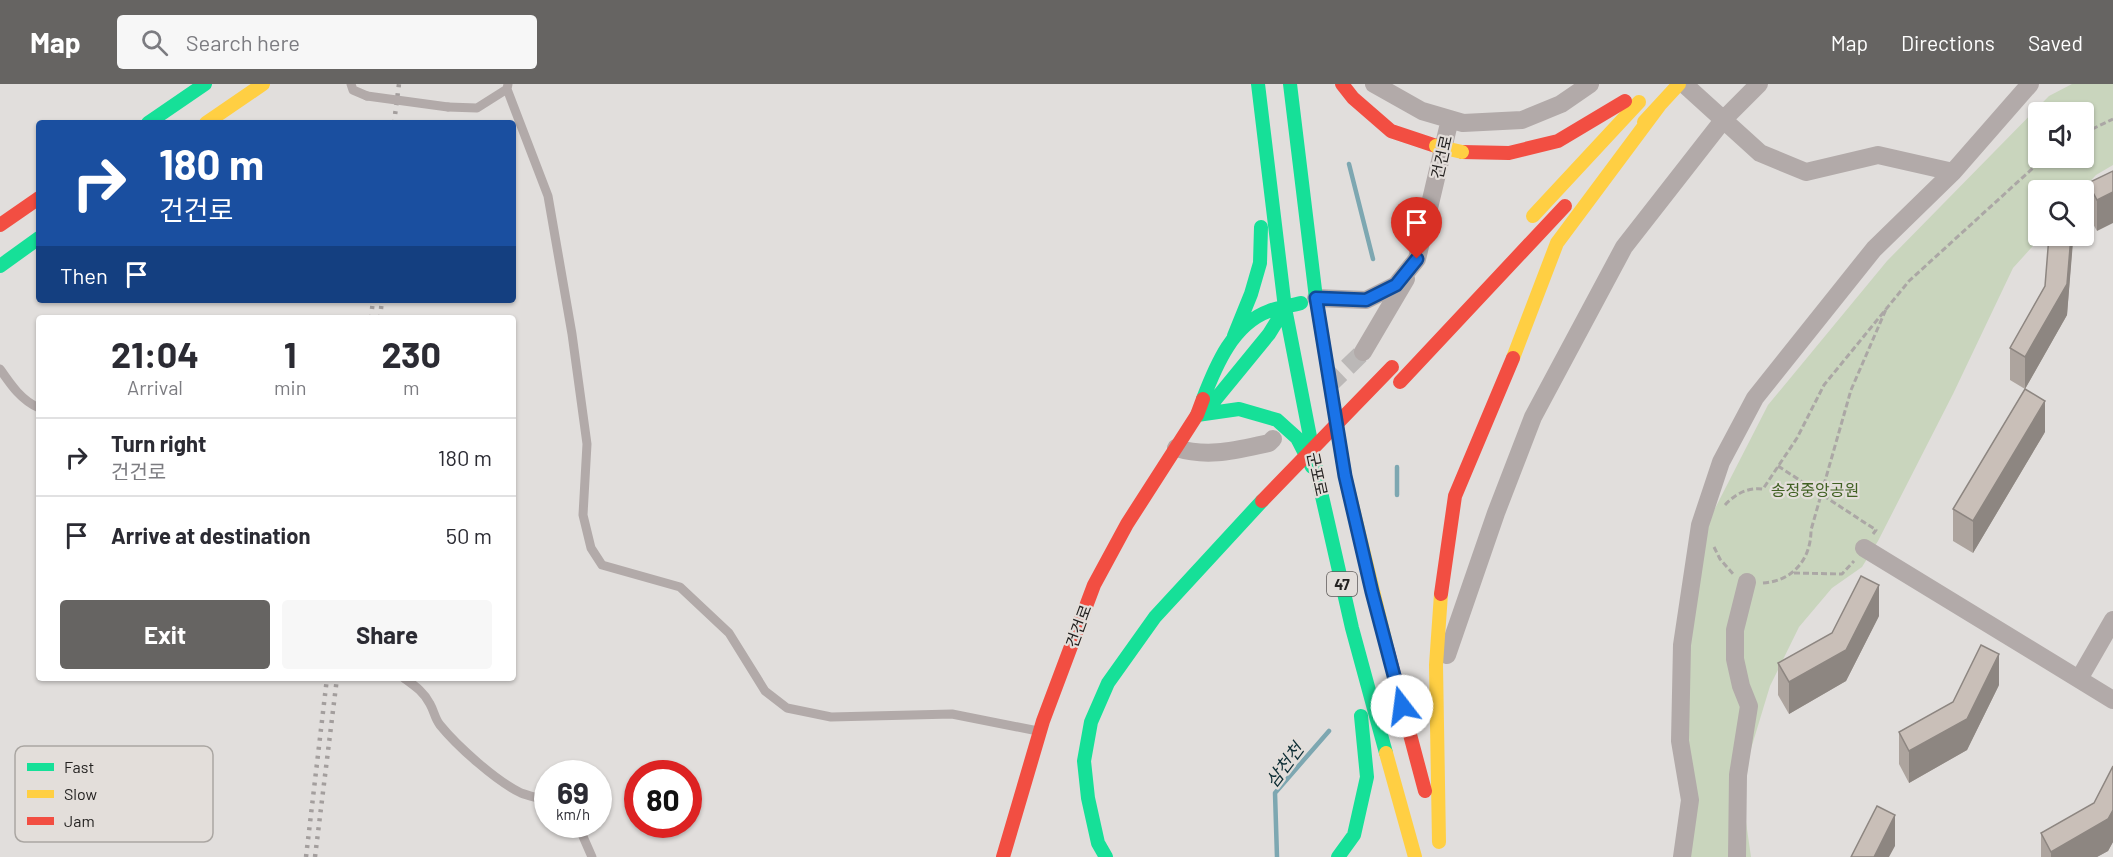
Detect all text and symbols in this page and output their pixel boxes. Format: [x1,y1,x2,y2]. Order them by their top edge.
search box [117,15,537,69]
text: Map [30,25,81,59]
icon: search [138,26,171,59]
text: Search here [186,29,300,55]
text: Map [1831,30,1868,55]
text: Directions [1901,30,1995,55]
text: Saved [2028,30,2083,55]
map controls [2028,102,2094,246]
button: sound [2028,102,2094,168]
street label: 건건로 [1427,133,1455,181]
text: 180 m [159,138,264,188]
icon: right [60,144,138,222]
button: search [2028,180,2094,246]
text: 건건로 [159,193,234,225]
pin [1391,197,1442,259]
icon: arrive [1400,206,1433,239]
icon: arrive [120,258,153,291]
text: Then [60,262,108,288]
text: 21:04 [111,332,199,375]
text: 1 [284,332,297,375]
text: 230 [381,332,441,375]
text: Arrival [127,375,183,399]
text: min [274,375,306,399]
text: m [403,375,419,399]
text: Turn right [111,430,206,456]
icon: right [60,441,93,474]
text: 180 m [438,444,492,470]
street label: 군포로 [1304,450,1332,498]
text: 건건로 [111,459,166,483]
park label: 송정중앙공원 [1771,480,1859,499]
icon: arrive [60,519,93,552]
text: Arrive at destination [111,522,310,548]
text: 50 m [446,522,492,548]
road number: 47 [1327,572,1357,596]
button: Exit [60,600,270,669]
button: Share [282,600,492,669]
street label: 건건로 [1062,602,1095,650]
position arrow [1370,674,1434,738]
water label: 삼천천 [1260,737,1309,791]
legend [15,746,213,842]
text: Fast [64,757,94,776]
speed limit sign: 80 [624,760,702,838]
text: 69 [557,774,589,810]
text: Slow [64,784,97,803]
text: km/h [556,805,590,823]
text: Jam [64,811,95,830]

